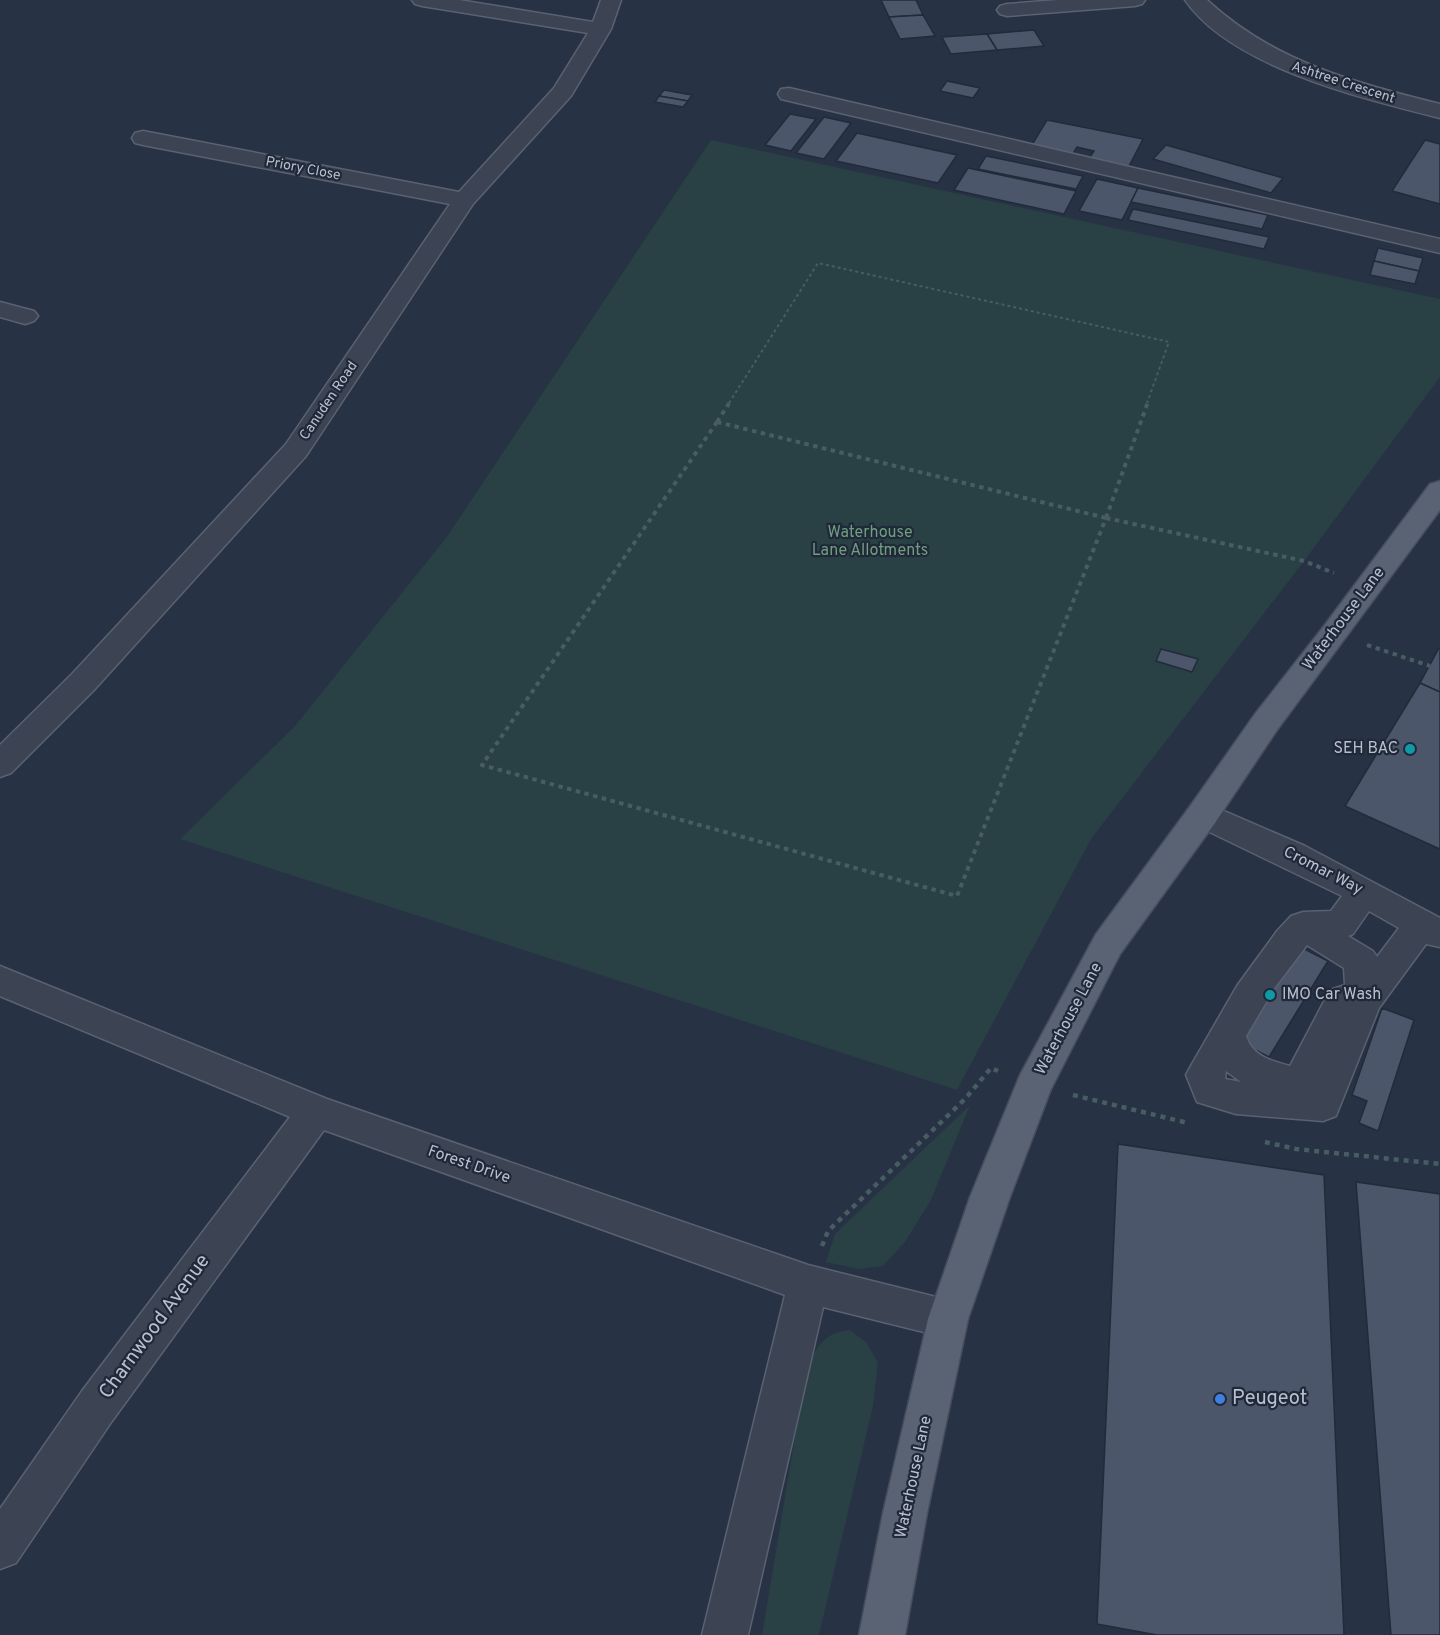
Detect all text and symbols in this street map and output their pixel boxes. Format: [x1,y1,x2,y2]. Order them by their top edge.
street label: Ashtree Crescent [1289,58,1397,108]
street label: Priory Close [264,153,342,185]
street label: Canuden Road [296,358,362,444]
park label: Waterhouse Lane Allotments [812,523,928,561]
street label: Waterhouse Lane [1299,563,1389,675]
place label: SEH BAC [1333,739,1398,759]
marker: SEH BAC [1403,742,1417,756]
street label: Cromar Way [1280,842,1366,900]
street label: Waterhouse Lane [1031,959,1107,1079]
place label: IMO Car Wash [1282,985,1381,1005]
marker: IMO Car Wash [1263,988,1277,1002]
street label: Forest Drive [425,1142,513,1188]
street label: Charnwood Avenue [94,1249,216,1405]
place label: Peugeot [1232,1386,1307,1412]
marker: Peugeot [1213,1392,1227,1406]
street label: Waterhouse Lane [891,1414,937,1540]

